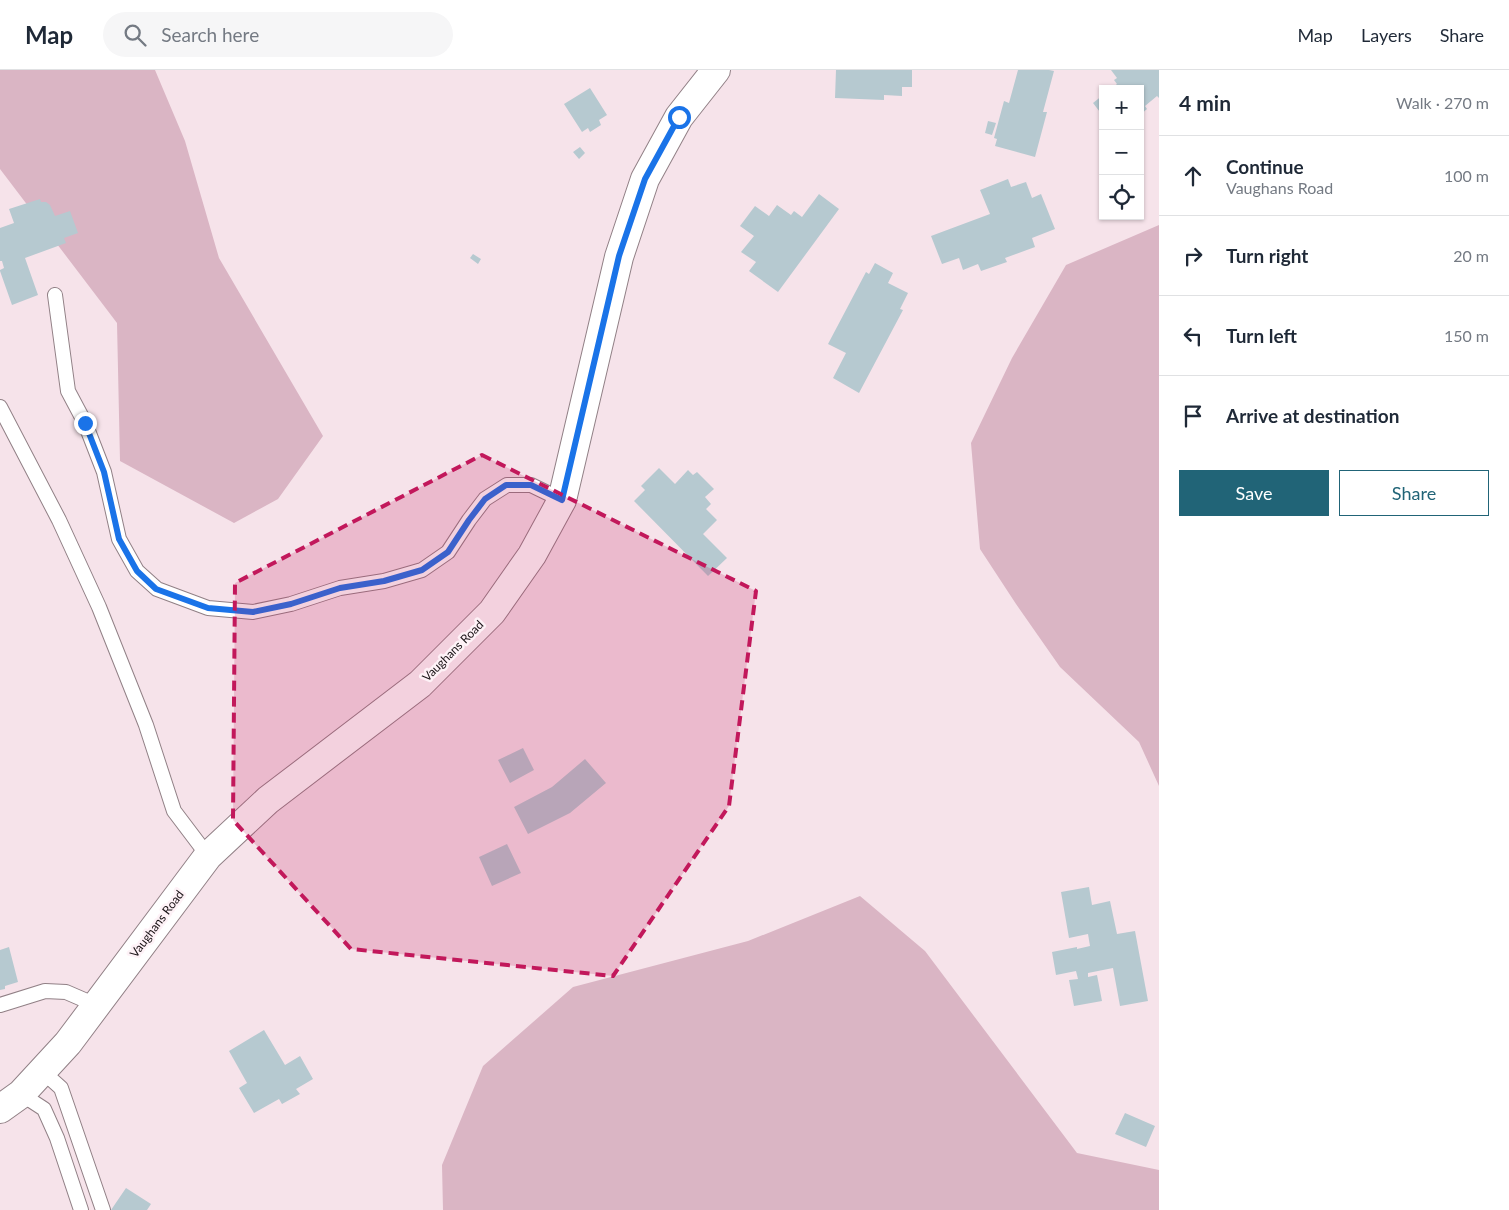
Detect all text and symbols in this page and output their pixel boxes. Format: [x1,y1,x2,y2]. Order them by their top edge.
search box [103,12,453,57]
text: Map [25,20,73,49]
icon: search [121,21,149,49]
text: Search here [161,23,259,46]
text: Map [1297,24,1333,46]
text: Layers [1361,24,1412,46]
text: Share [1440,24,1484,46]
map controls [1099,85,1144,220]
button: + [1099,85,1144,130]
text: 4 min [1179,90,1231,115]
text: Walk · 270 m [1396,93,1489,112]
route start [668,106,691,129]
button: − [1099,130,1144,175]
text: Continue [1226,155,1304,178]
icon: ahead [1179,162,1207,190]
text: 100 m [1444,166,1489,185]
button: locate [1099,175,1144,220]
text: Vaughans Road [1226,178,1333,197]
icon: right [1179,242,1207,270]
text: Turn right [1226,244,1308,267]
text: 20 m [1453,246,1489,265]
icon: left [1179,322,1207,350]
text: Turn left [1226,324,1297,347]
text: 150 m [1444,326,1489,345]
icon: arrive [1179,402,1207,430]
text: Arrive at destination [1226,404,1399,427]
route end [74,412,97,435]
button: Save [1179,470,1329,516]
button: Share [1339,470,1489,516]
street label: Vaughans Road [419,617,486,684]
street label: Vaughans Road [126,887,187,960]

